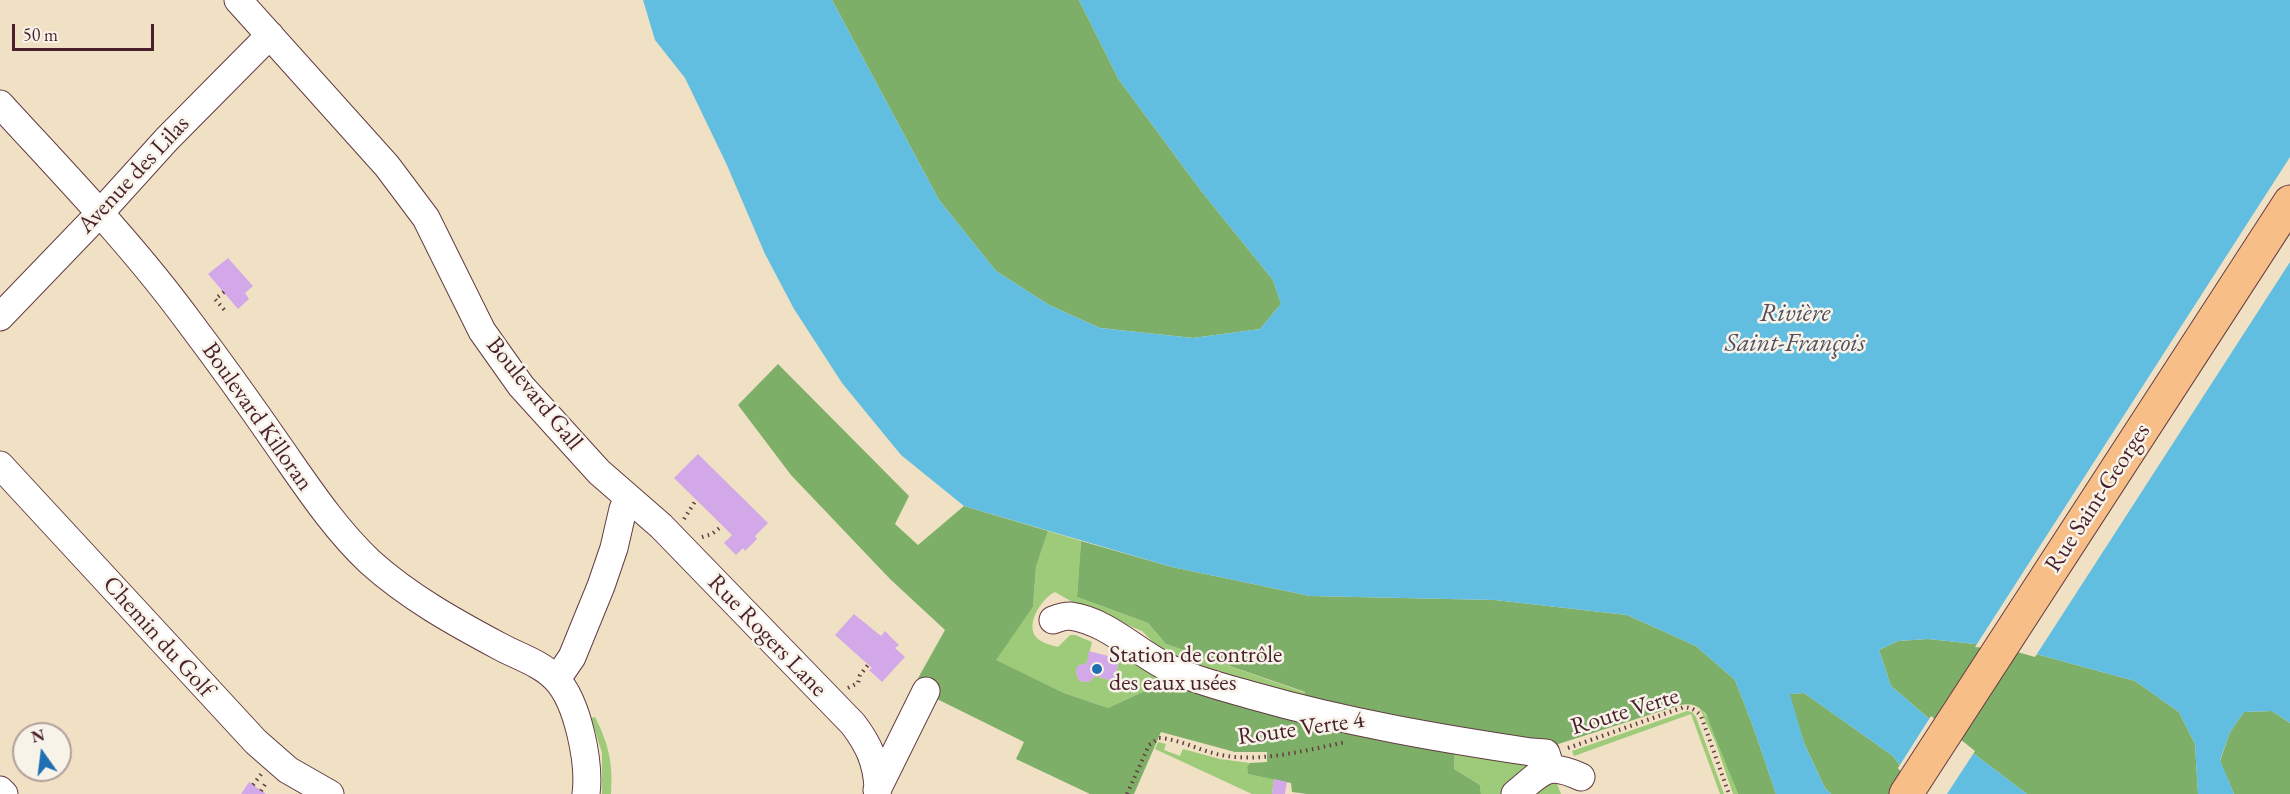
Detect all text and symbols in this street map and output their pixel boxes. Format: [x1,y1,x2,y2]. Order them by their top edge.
scale bar [15,12,158,50]
text: 50 m [23,23,58,46]
street label: Avenue des Lilas [72,110,196,240]
water label: Rivière Saint-François [1725,298,1865,360]
street label: Boulevard Gall [480,332,588,456]
street label: Boulevard Killoran [195,337,319,497]
street label: Rue Saint-Georges [2039,418,2157,578]
street label: Rue Rogers Lane [701,569,833,703]
street label: Chemin du Golf [96,571,220,703]
place label: Station de contrôle des eaux usées [1109,641,1282,697]
marker: Station de contrôle des eaux usées [1090,662,1104,676]
street label: Route Verte [1568,682,1682,742]
street label: Route Verte 4 [1236,706,1366,752]
north arrow [12,722,72,782]
text: N [29,724,47,748]

